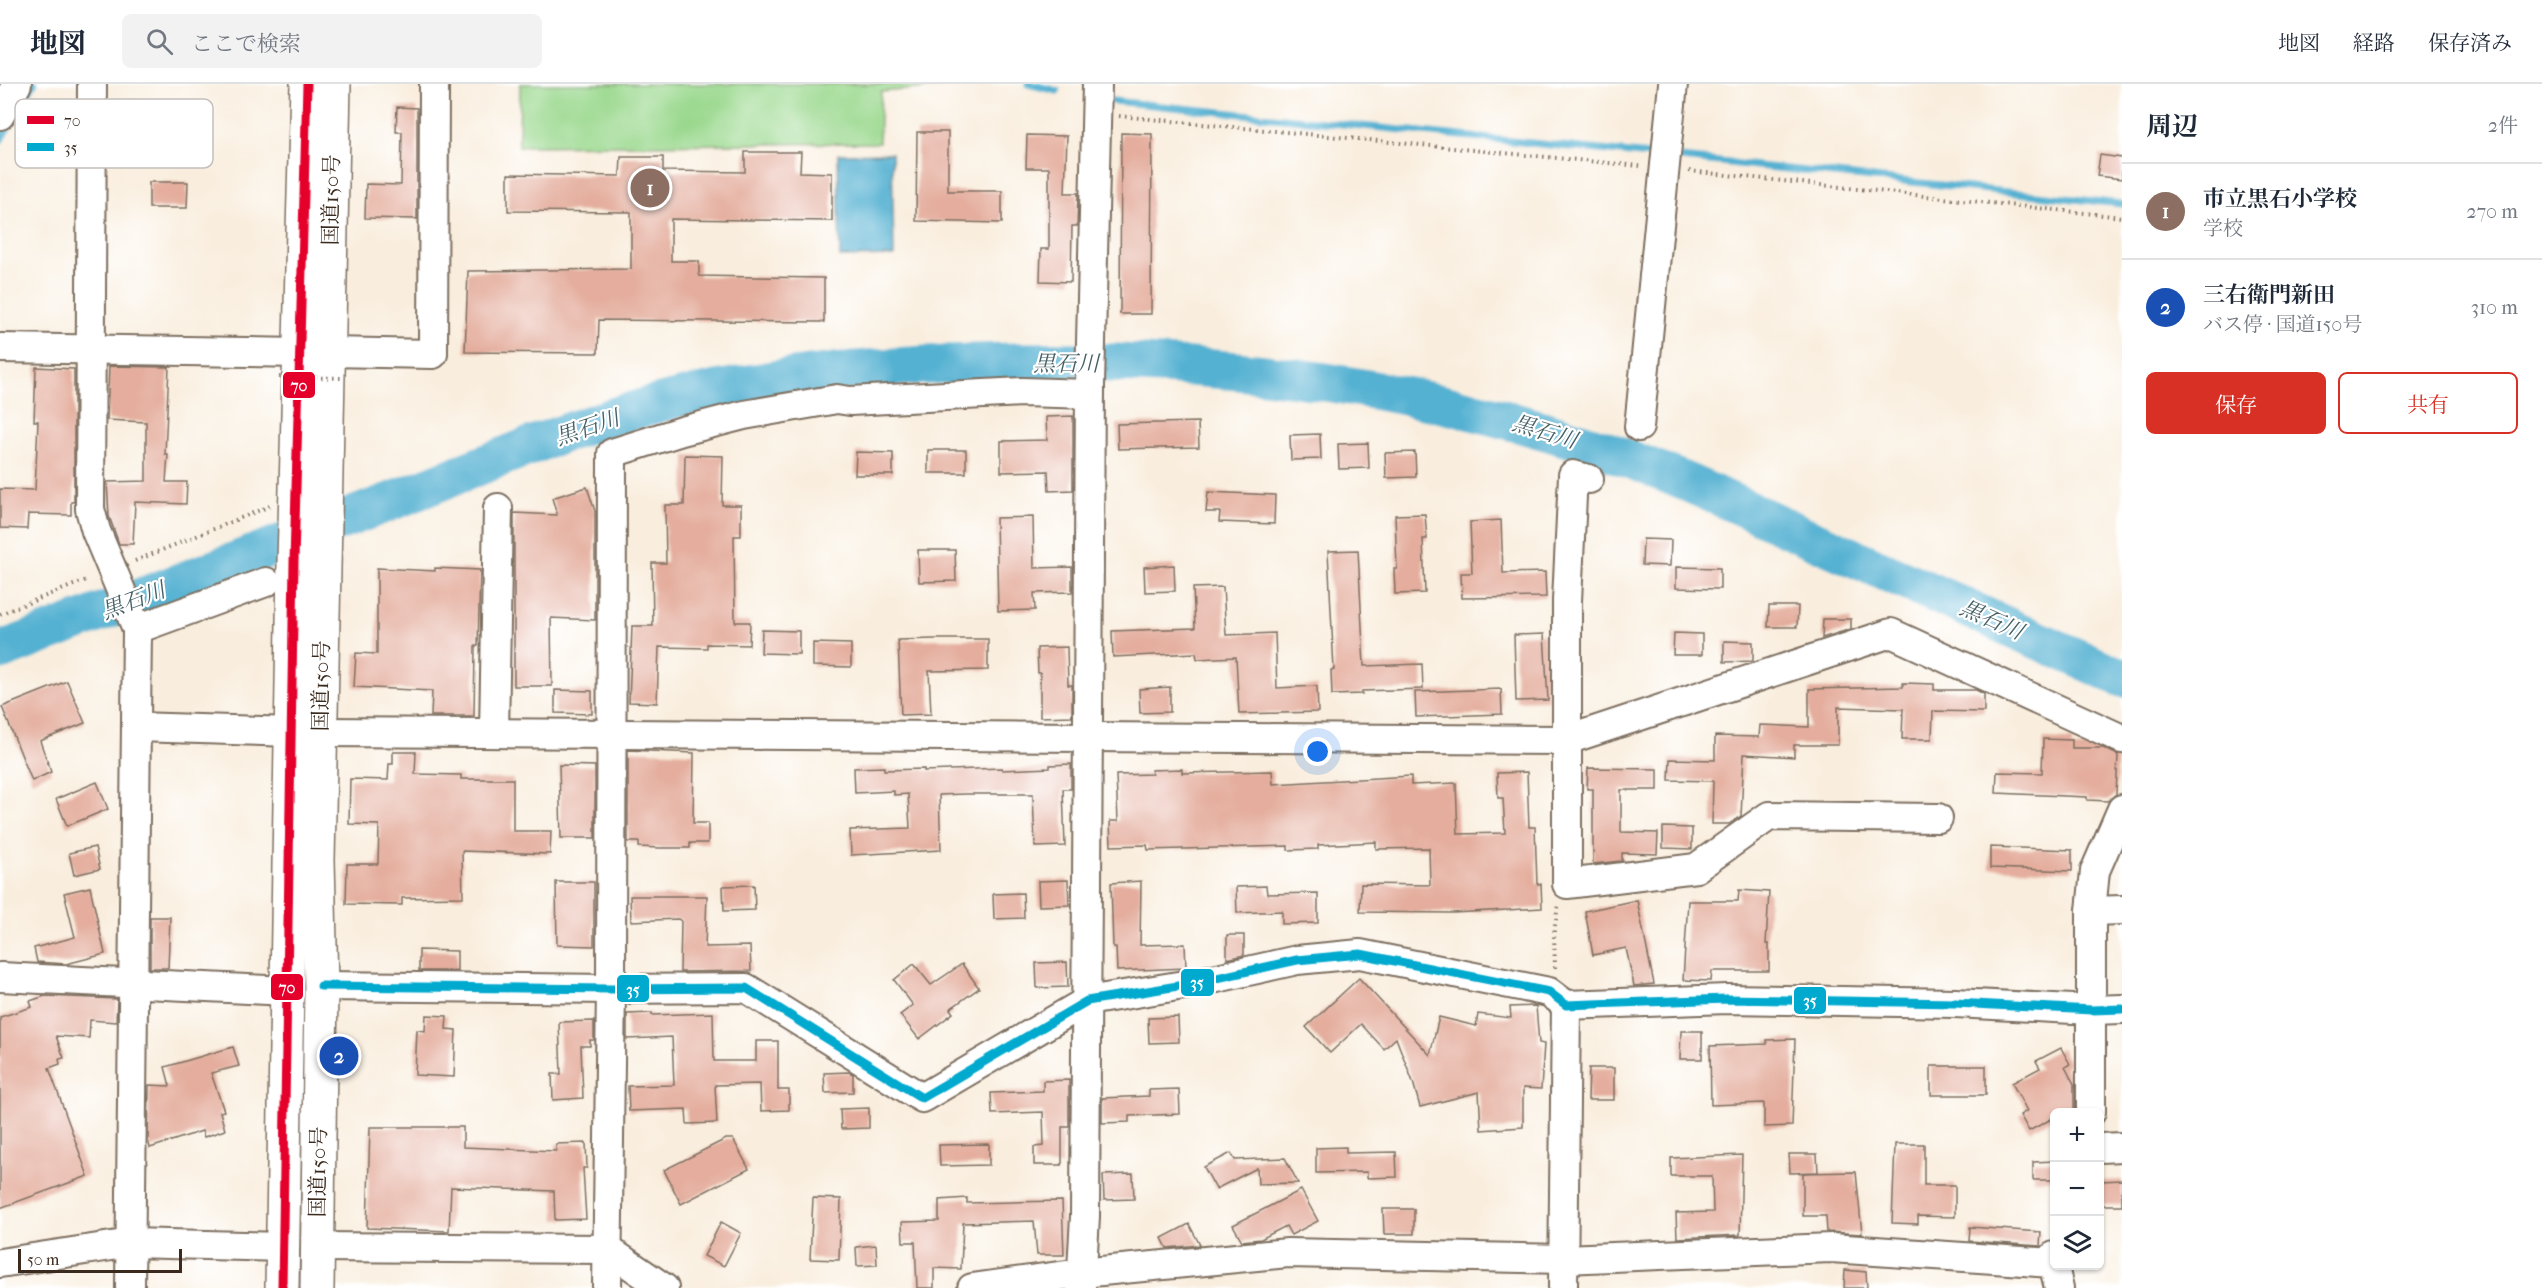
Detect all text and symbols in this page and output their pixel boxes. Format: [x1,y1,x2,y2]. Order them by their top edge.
search box [122,14,542,68]
icon: search [143,25,176,58]
text: 地図 [30,27,86,60]
text: ここで検索 [191,31,301,57]
text: 地図 [2278,31,2320,55]
text: 経路 [2353,31,2395,55]
text: 保存済み [2428,31,2512,55]
legend [15,99,213,168]
text: 70 [64,111,81,130]
text: 周辺 [2146,111,2198,142]
text: 2件 [2488,114,2518,137]
text: 35 [64,138,78,157]
street label: 国道150号 [318,154,344,246]
pin: 1 [630,166,670,210]
text: 市立黒石小学校 [2203,186,2357,212]
text: 1 [2162,200,2169,223]
text: 270 m [2466,200,2518,223]
text: 学校 [2203,217,2243,240]
text: 三右衛門新田 [2203,282,2335,308]
text: 2 [2160,296,2171,319]
text: 310 m [2471,296,2518,319]
text: バス停 · 国道150号 [2203,313,2362,336]
water label: 黒石川 [1033,351,1101,377]
line badge: 70 [282,371,316,399]
button: 保存 [2146,372,2326,434]
button: 共有 [2338,372,2518,434]
text: 70 [290,376,307,395]
water label: 黒石川 [552,404,625,451]
water label: 黒石川 [1509,410,1582,455]
water label: 黒石川 [98,576,171,625]
water label: 黒石川 [1956,595,2029,646]
street label: 国道150号 [308,640,334,732]
your location [1303,737,1332,766]
line badge: 35 [1180,968,1215,997]
line badge: 70 [270,973,304,1001]
text: 35 [1190,973,1204,993]
line badge: 35 [616,974,650,1003]
text: 70 [278,978,295,997]
text: 35 [626,980,640,1000]
line badge: 35 [1793,986,1827,1015]
text: 35 [1803,991,1817,1011]
pin: 2 [320,1034,358,1078]
map controls [2050,1108,2104,1270]
button: + [2050,1108,2104,1162]
street label: 国道150号 [305,1126,331,1218]
button: − [2050,1162,2104,1216]
button: layers [2050,1216,2104,1270]
scale bar [18,1246,182,1274]
text: 50 m [27,1250,59,1269]

